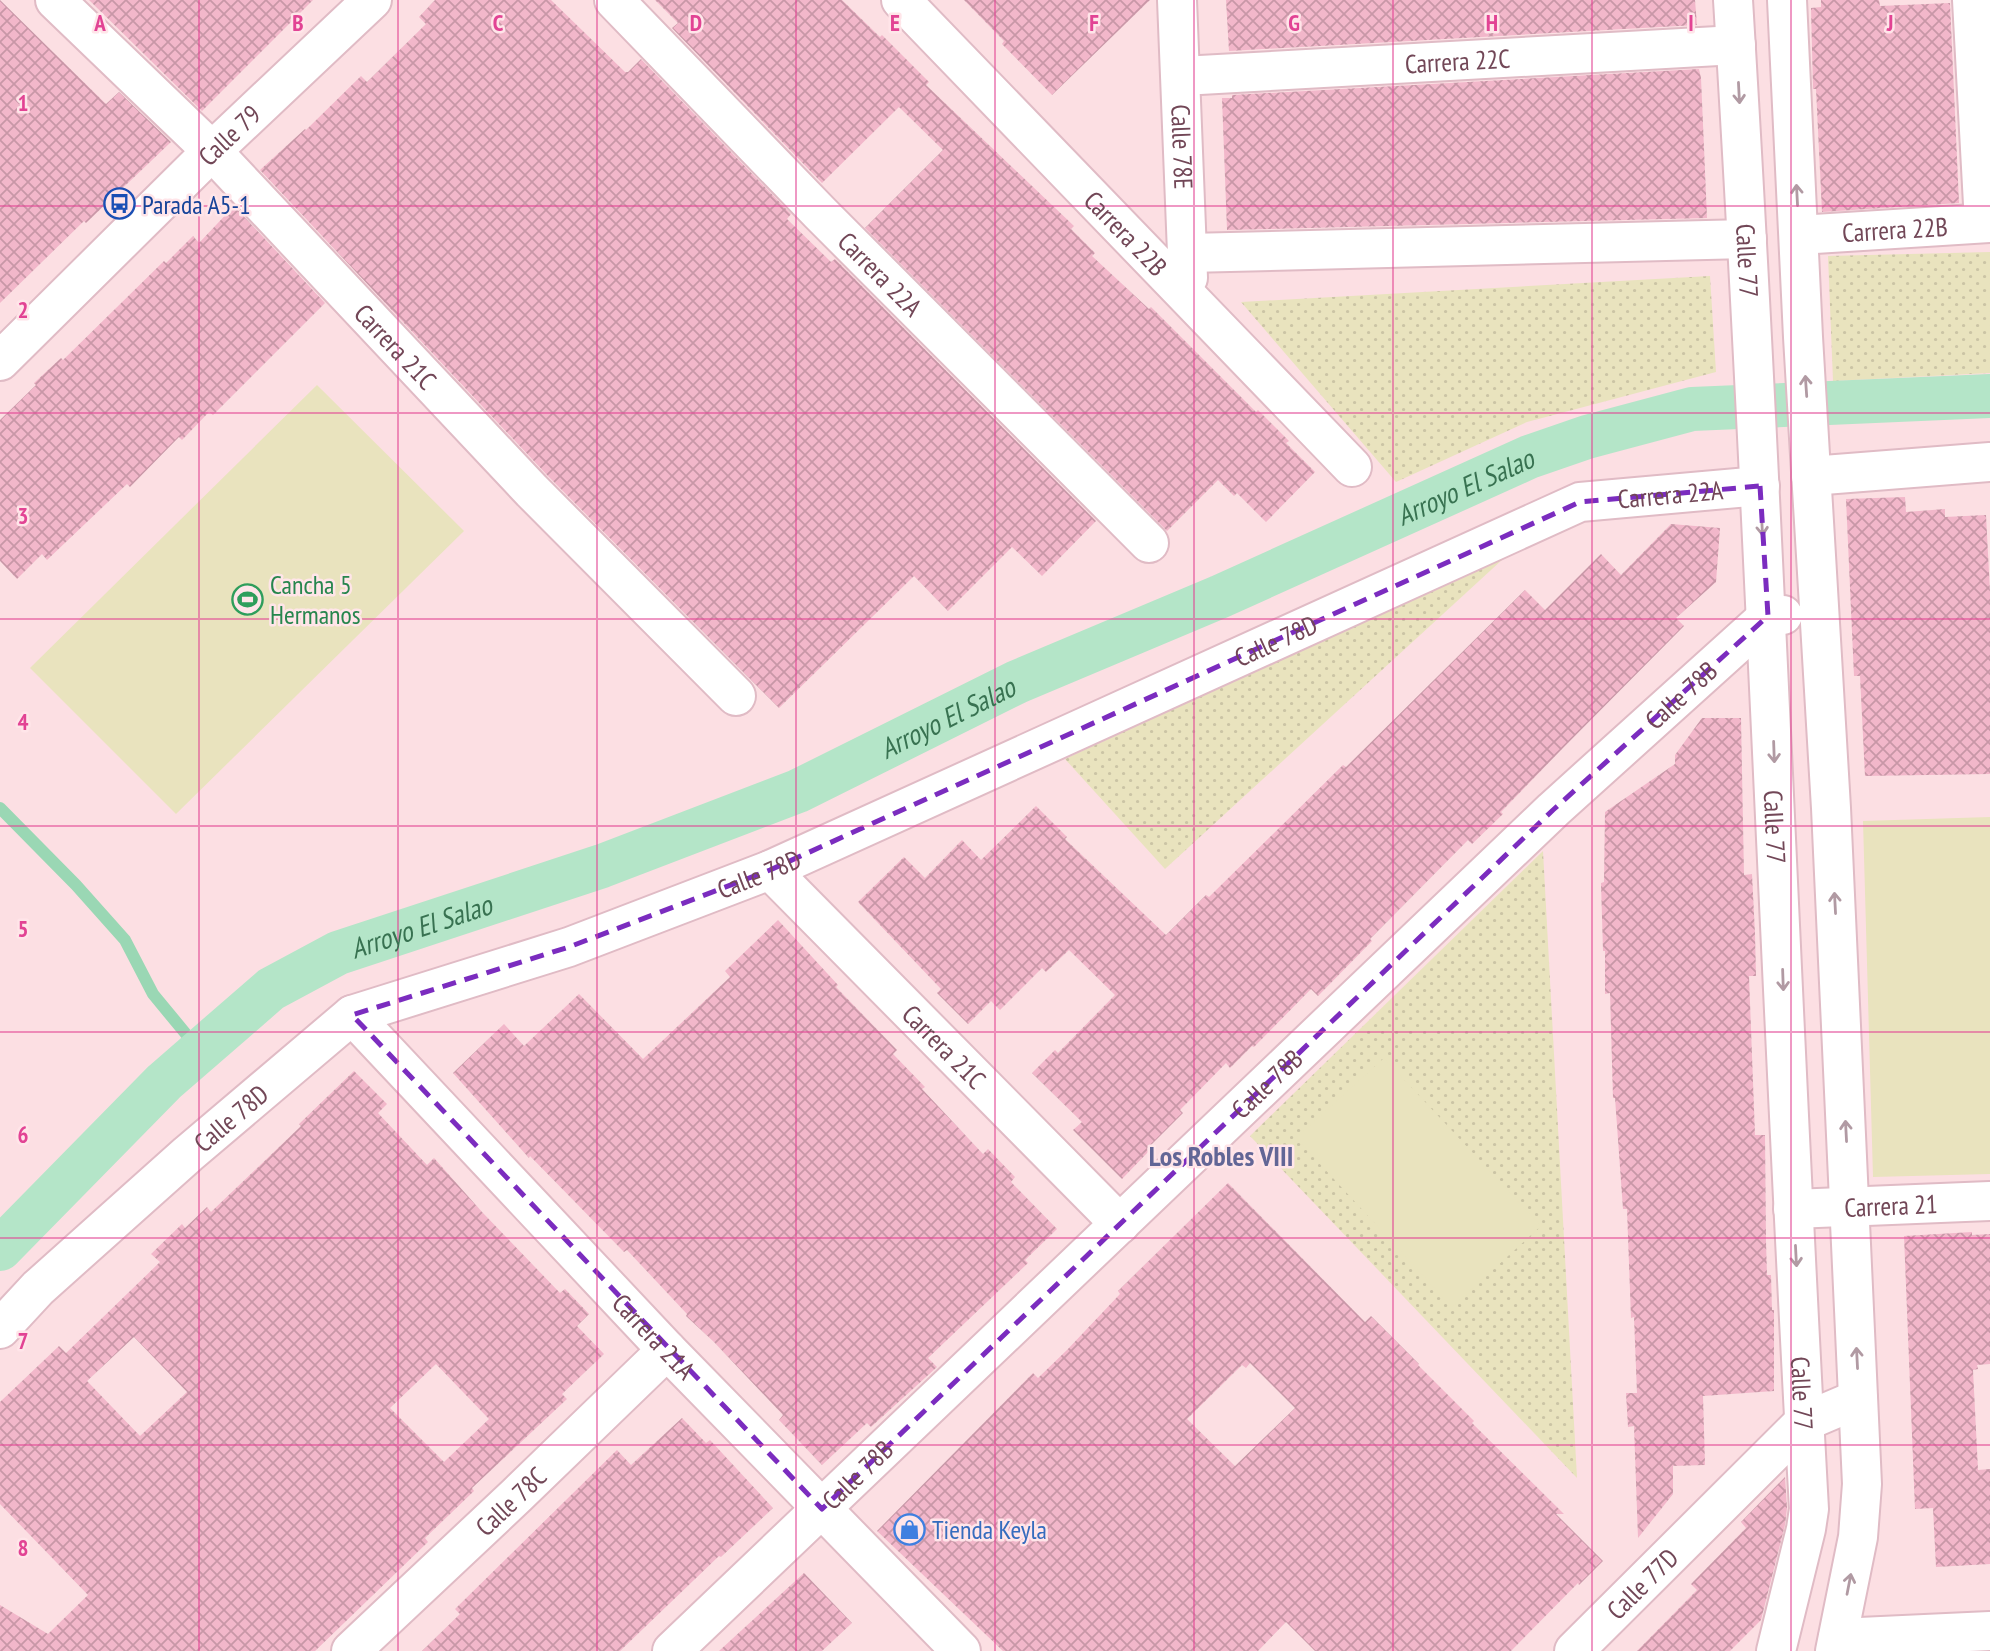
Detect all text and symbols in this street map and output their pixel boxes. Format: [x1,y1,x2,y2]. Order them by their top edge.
text: A [93,8,106,37]
text: B [292,8,304,37]
text: C [493,8,504,37]
text: D [690,8,702,37]
text: E [890,8,900,37]
text: F [1089,8,1099,37]
text: G [1288,8,1300,37]
text: H [1486,8,1498,37]
text: I [1688,8,1694,37]
text: J [1886,8,1893,37]
street label: Carrera 22C [1404,41,1511,80]
one-way arrow [1733,81,1746,103]
text: 1 [18,88,29,117]
street label: Calle 79 [191,97,267,172]
street label: Calle 78E [1165,104,1201,190]
street label: Carrera 22B [1077,184,1175,283]
one-way arrow [1791,184,1804,207]
bus stop icon: Parada A5-1 [102,187,136,221]
place label: Parada A5-1 [142,188,251,221]
street label: Carrera 22B [1841,209,1949,249]
street label: Calle 77 [1729,223,1766,298]
street label: Carrera 22A [831,225,930,323]
text: 2 [18,295,29,324]
street label: Carrera 21C [348,297,444,396]
one-way arrow [1799,374,1812,397]
water label: Arroyo El Salao [1390,438,1541,533]
street label: Carrera 22A [1616,473,1725,515]
text: 3 [18,501,29,530]
one-way arrow [1756,513,1769,536]
place label: Cancha 5 Hermanos [270,568,361,631]
sports icon: Cancha 5 Hermanos [230,582,264,616]
street label: Calle 78D [1229,607,1322,673]
street label: Calle 78B [1638,654,1724,736]
water label: Arroyo El Salao [873,667,1022,766]
text: 4 [18,707,29,736]
one-way arrow [1767,740,1780,763]
street label: Calle 77 [1757,789,1794,865]
street label: Calle 78D [712,842,806,905]
water label: Arroyo El Salao [345,885,498,966]
one-way arrow [1829,892,1842,915]
text: 5 [18,914,29,943]
one-way arrow [1777,968,1790,991]
street label: Carrera 21C [896,997,993,1095]
street label: Calle 78B [1224,1042,1309,1125]
street label: Calle 78D [187,1077,275,1159]
one-way arrow [1840,1119,1853,1142]
text: 6 [18,1120,29,1149]
district label: Los Robles VIII [1149,1137,1293,1174]
street label: Carrera 21 [1844,1187,1938,1223]
one-way arrow [1789,1244,1802,1267]
street label: Carrera 21A [606,1286,703,1386]
text: 7 [18,1326,29,1355]
one-way arrow [1850,1347,1863,1370]
street label: Calle 77 [1784,1356,1821,1431]
street label: Calle 78B [815,1433,900,1516]
street label: Calle 78C [468,1459,553,1542]
shop icon: Tienda Keyla [892,1512,926,1546]
place label: Tienda Keyla [932,1513,1047,1546]
text: 8 [18,1533,29,1562]
street label: Calle 77D [1599,1541,1685,1626]
one-way arrow [1843,1573,1857,1596]

